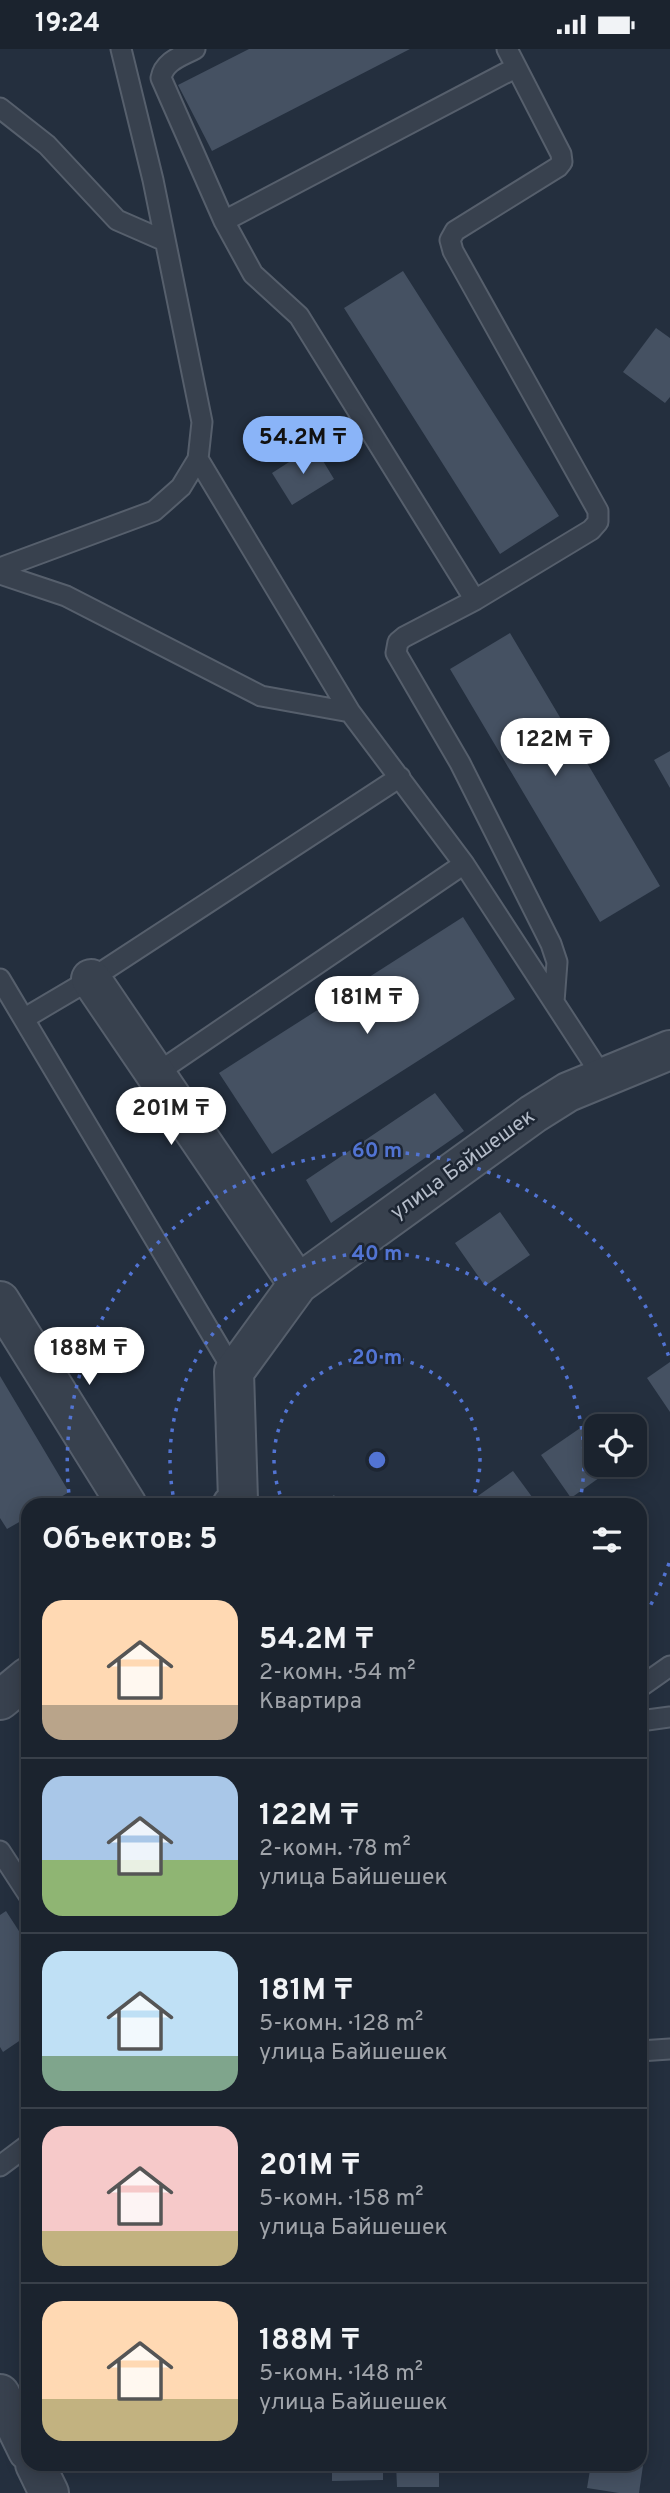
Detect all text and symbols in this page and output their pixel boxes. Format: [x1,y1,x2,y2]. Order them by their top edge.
text: 19:24 [35,8,100,41]
pin: 54.2M ₸ [238,417,368,476]
text: 54.2M ₸ [259,424,347,453]
pin: 122M ₸ [498,719,612,778]
text: 122M ₸ [517,726,593,755]
pin: 181M ₸ [310,977,424,1036]
text: 181M ₸ [331,984,403,1013]
pin: 201M ₸ [114,1087,228,1147]
text: 201M ₸ [132,1095,210,1124]
street label: улица Байшешек [385,1103,541,1227]
text: 60 m [352,1138,402,1165]
text: 40 m [352,1241,402,1268]
pin: 188M ₸ [32,1327,146,1387]
text: 188M ₸ [50,1335,128,1364]
text: 20 m [352,1345,402,1372]
map controls [584,1414,647,1477]
button: locate [584,1414,647,1477]
centre of rings [365,1448,389,1472]
icon: filters [588,1521,626,1559]
text: Объектов: 5 [42,1522,217,1559]
text: 54.2M ₸ [259,1622,374,1659]
icon: home [98,1628,182,1712]
text: 2-комн. · 54 m² [259,1659,415,1688]
text: Квартира [259,1688,362,1717]
text: 122M ₸ [259,1798,359,1835]
icon: home [98,1804,182,1888]
text: 2-комн. · 78 m² [259,1835,411,1864]
text: улица Байшешек [259,1864,448,1893]
text: 181M ₸ [259,1973,353,2010]
icon: home [98,1979,182,2063]
text: 5-комн. · 128 m² [259,2010,423,2039]
text: улица Байшешек [259,2039,448,2068]
text: 201M ₸ [259,2148,361,2185]
icon: home [98,2154,182,2238]
text: 5-комн. · 158 m² [259,2185,424,2214]
text: улица Байшешек [259,2214,448,2243]
text: 188M ₸ [259,2323,360,2360]
icon: home [98,2329,182,2413]
text: 5-комн. · 148 m² [259,2360,423,2389]
text: улица Байшешек [259,2389,448,2418]

